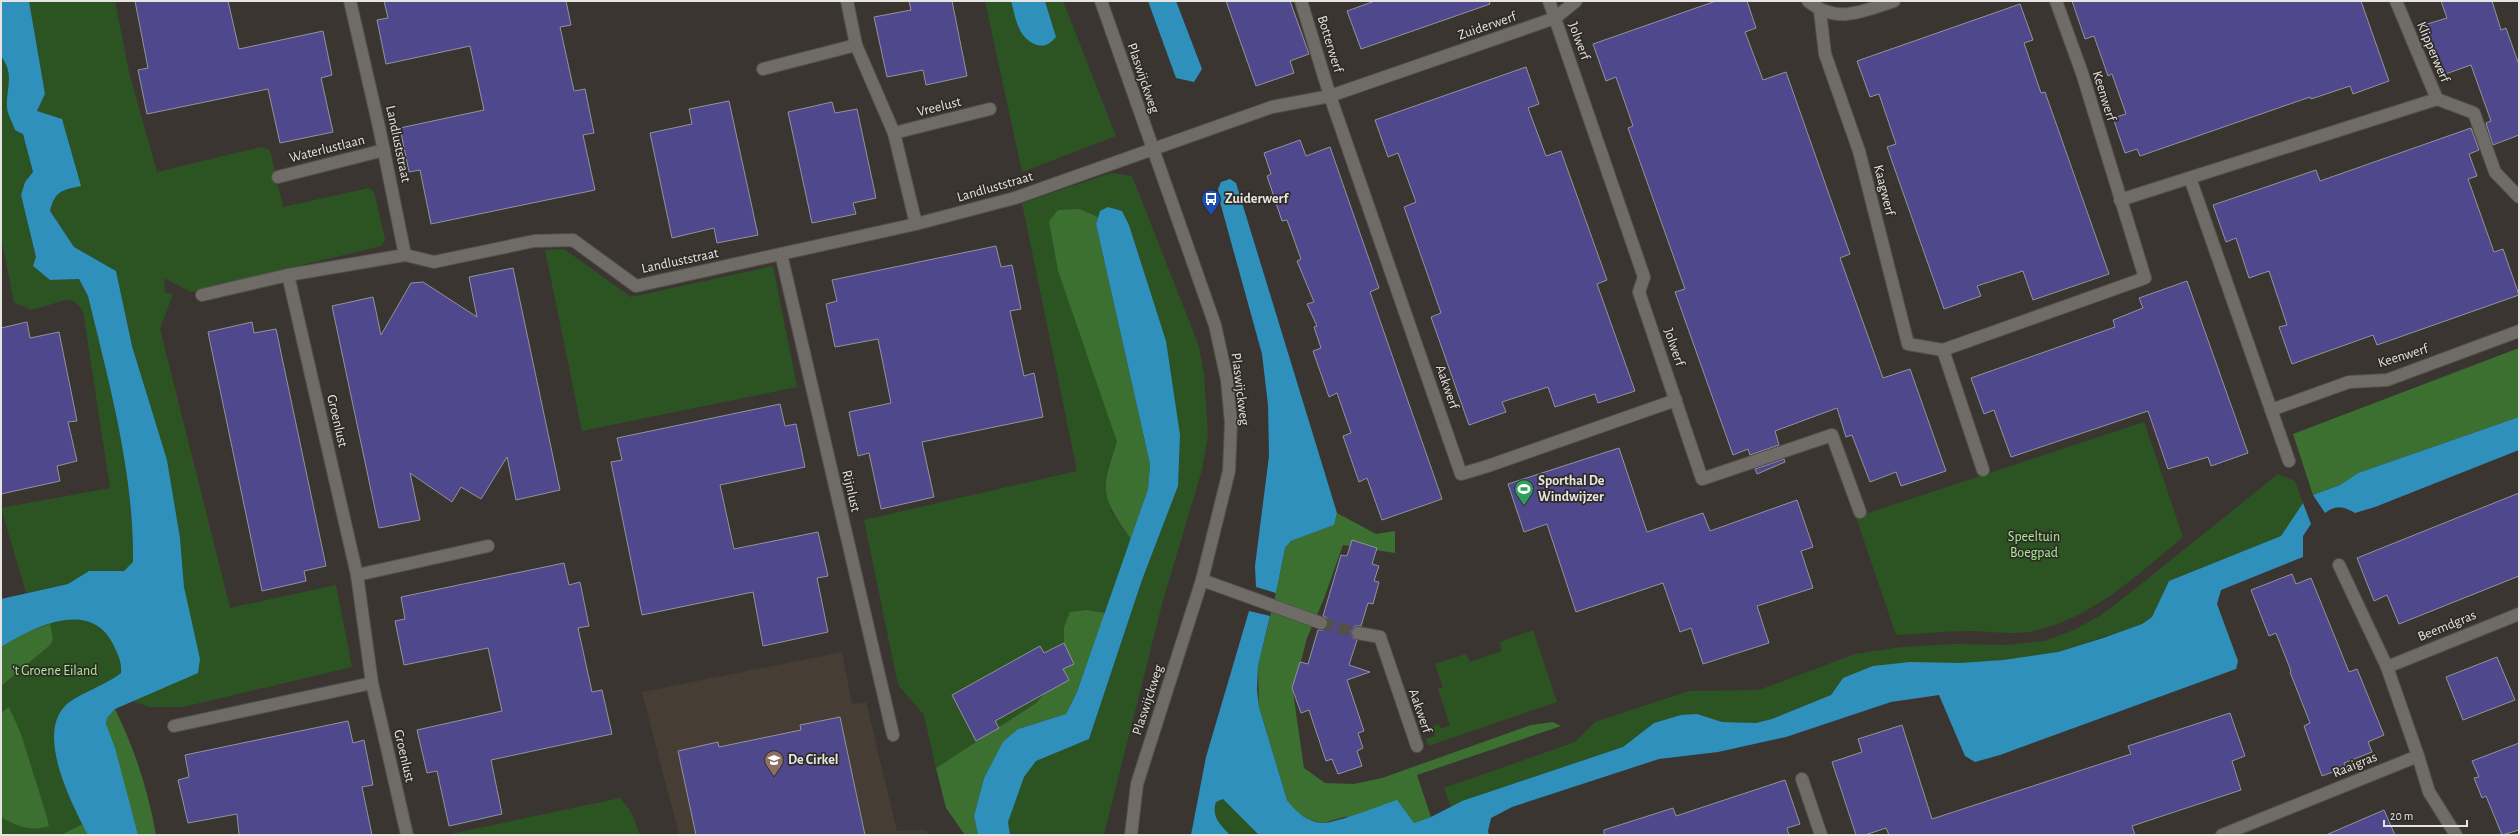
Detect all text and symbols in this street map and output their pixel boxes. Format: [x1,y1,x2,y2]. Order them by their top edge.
street label: Zuiderwerf [1456,9,1519,42]
street label: Botterwerf [1315,14,1345,75]
street label: Jolwerf [1566,20,1592,62]
street label: Klipperwerf [2414,20,2452,85]
street label: Plaswijckweg [1124,41,1162,115]
street label: Keenwerf [2090,69,2118,123]
street label: Vreelust [916,95,963,119]
street label: Landluststraat [383,104,413,184]
street label: Waterlustlaan [288,133,366,165]
street label: Kaagwerf [1871,163,1897,218]
street label: Landluststraat [955,169,1035,205]
bus stop icon: Zuiderwerf [1200,188,1222,216]
place label: Zuiderwerf [1225,192,1289,206]
street label: Landluststraat [640,246,720,276]
street label: Jolwerf [1661,326,1687,368]
street label: Keenwerf [2376,342,2430,370]
street label: Plaswijckweg [1229,352,1251,426]
street label: Aakwerf [1433,363,1461,411]
street label: Groenlust [324,393,350,449]
street label: Rijnlust [839,469,863,514]
place label: Sporthal De Windwijzer [1538,474,1605,504]
sports icon: Sporthal De Windwijzer [1513,478,1535,506]
park label: Speeltuin Boegpad [2008,530,2060,560]
street label: Beemdgras [2416,608,2478,644]
street label: Plaswijckweg [1130,663,1166,737]
park label: 't Groene Eiland [12,664,98,678]
street label: Aakwerf [1406,687,1434,735]
street label: Groenlust [391,728,417,784]
school or university icon: De Cirkel [763,749,785,777]
street label: Raaigras [2331,750,2379,780]
place label: De Cirkel [788,753,838,767]
scale bar [2384,802,2467,828]
text: 20 m [2390,810,2413,822]

